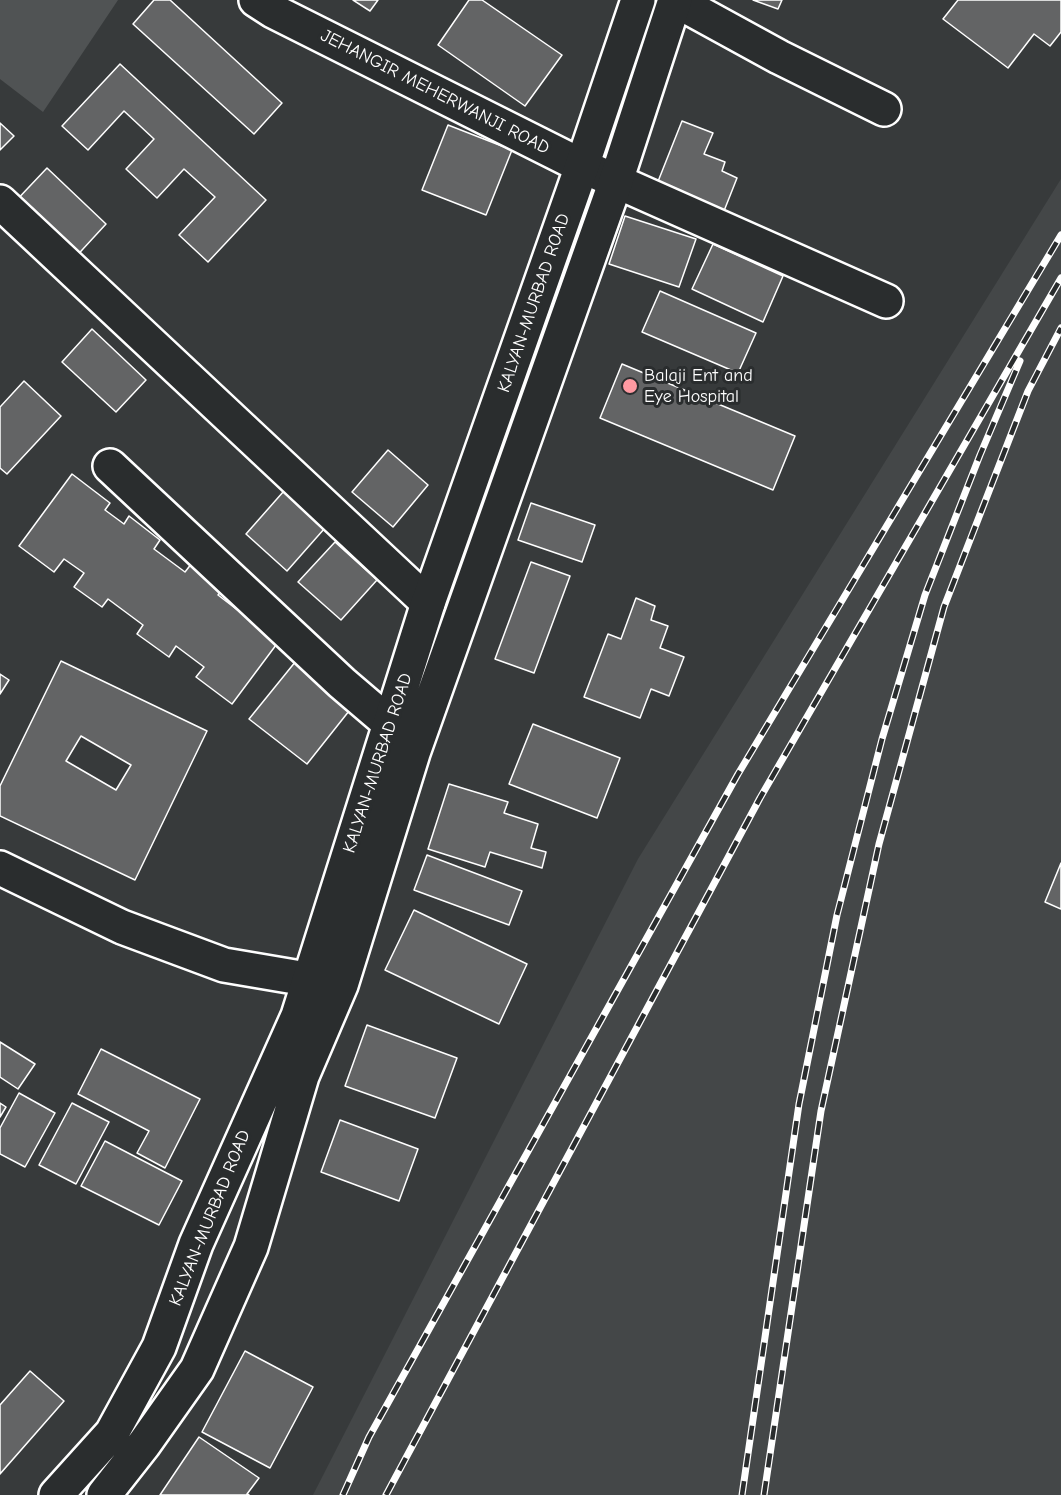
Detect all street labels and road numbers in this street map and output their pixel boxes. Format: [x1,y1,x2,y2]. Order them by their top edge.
street label: JEHANGIR MEHERWANJI ROAD [317,25,553,159]
street label: KALYAN-MURBAD ROAD [493,211,575,395]
street label: KALYAN-MURBAD ROAD [339,670,417,856]
street label: KALYAN-MURBAD ROAD [165,1127,255,1309]

